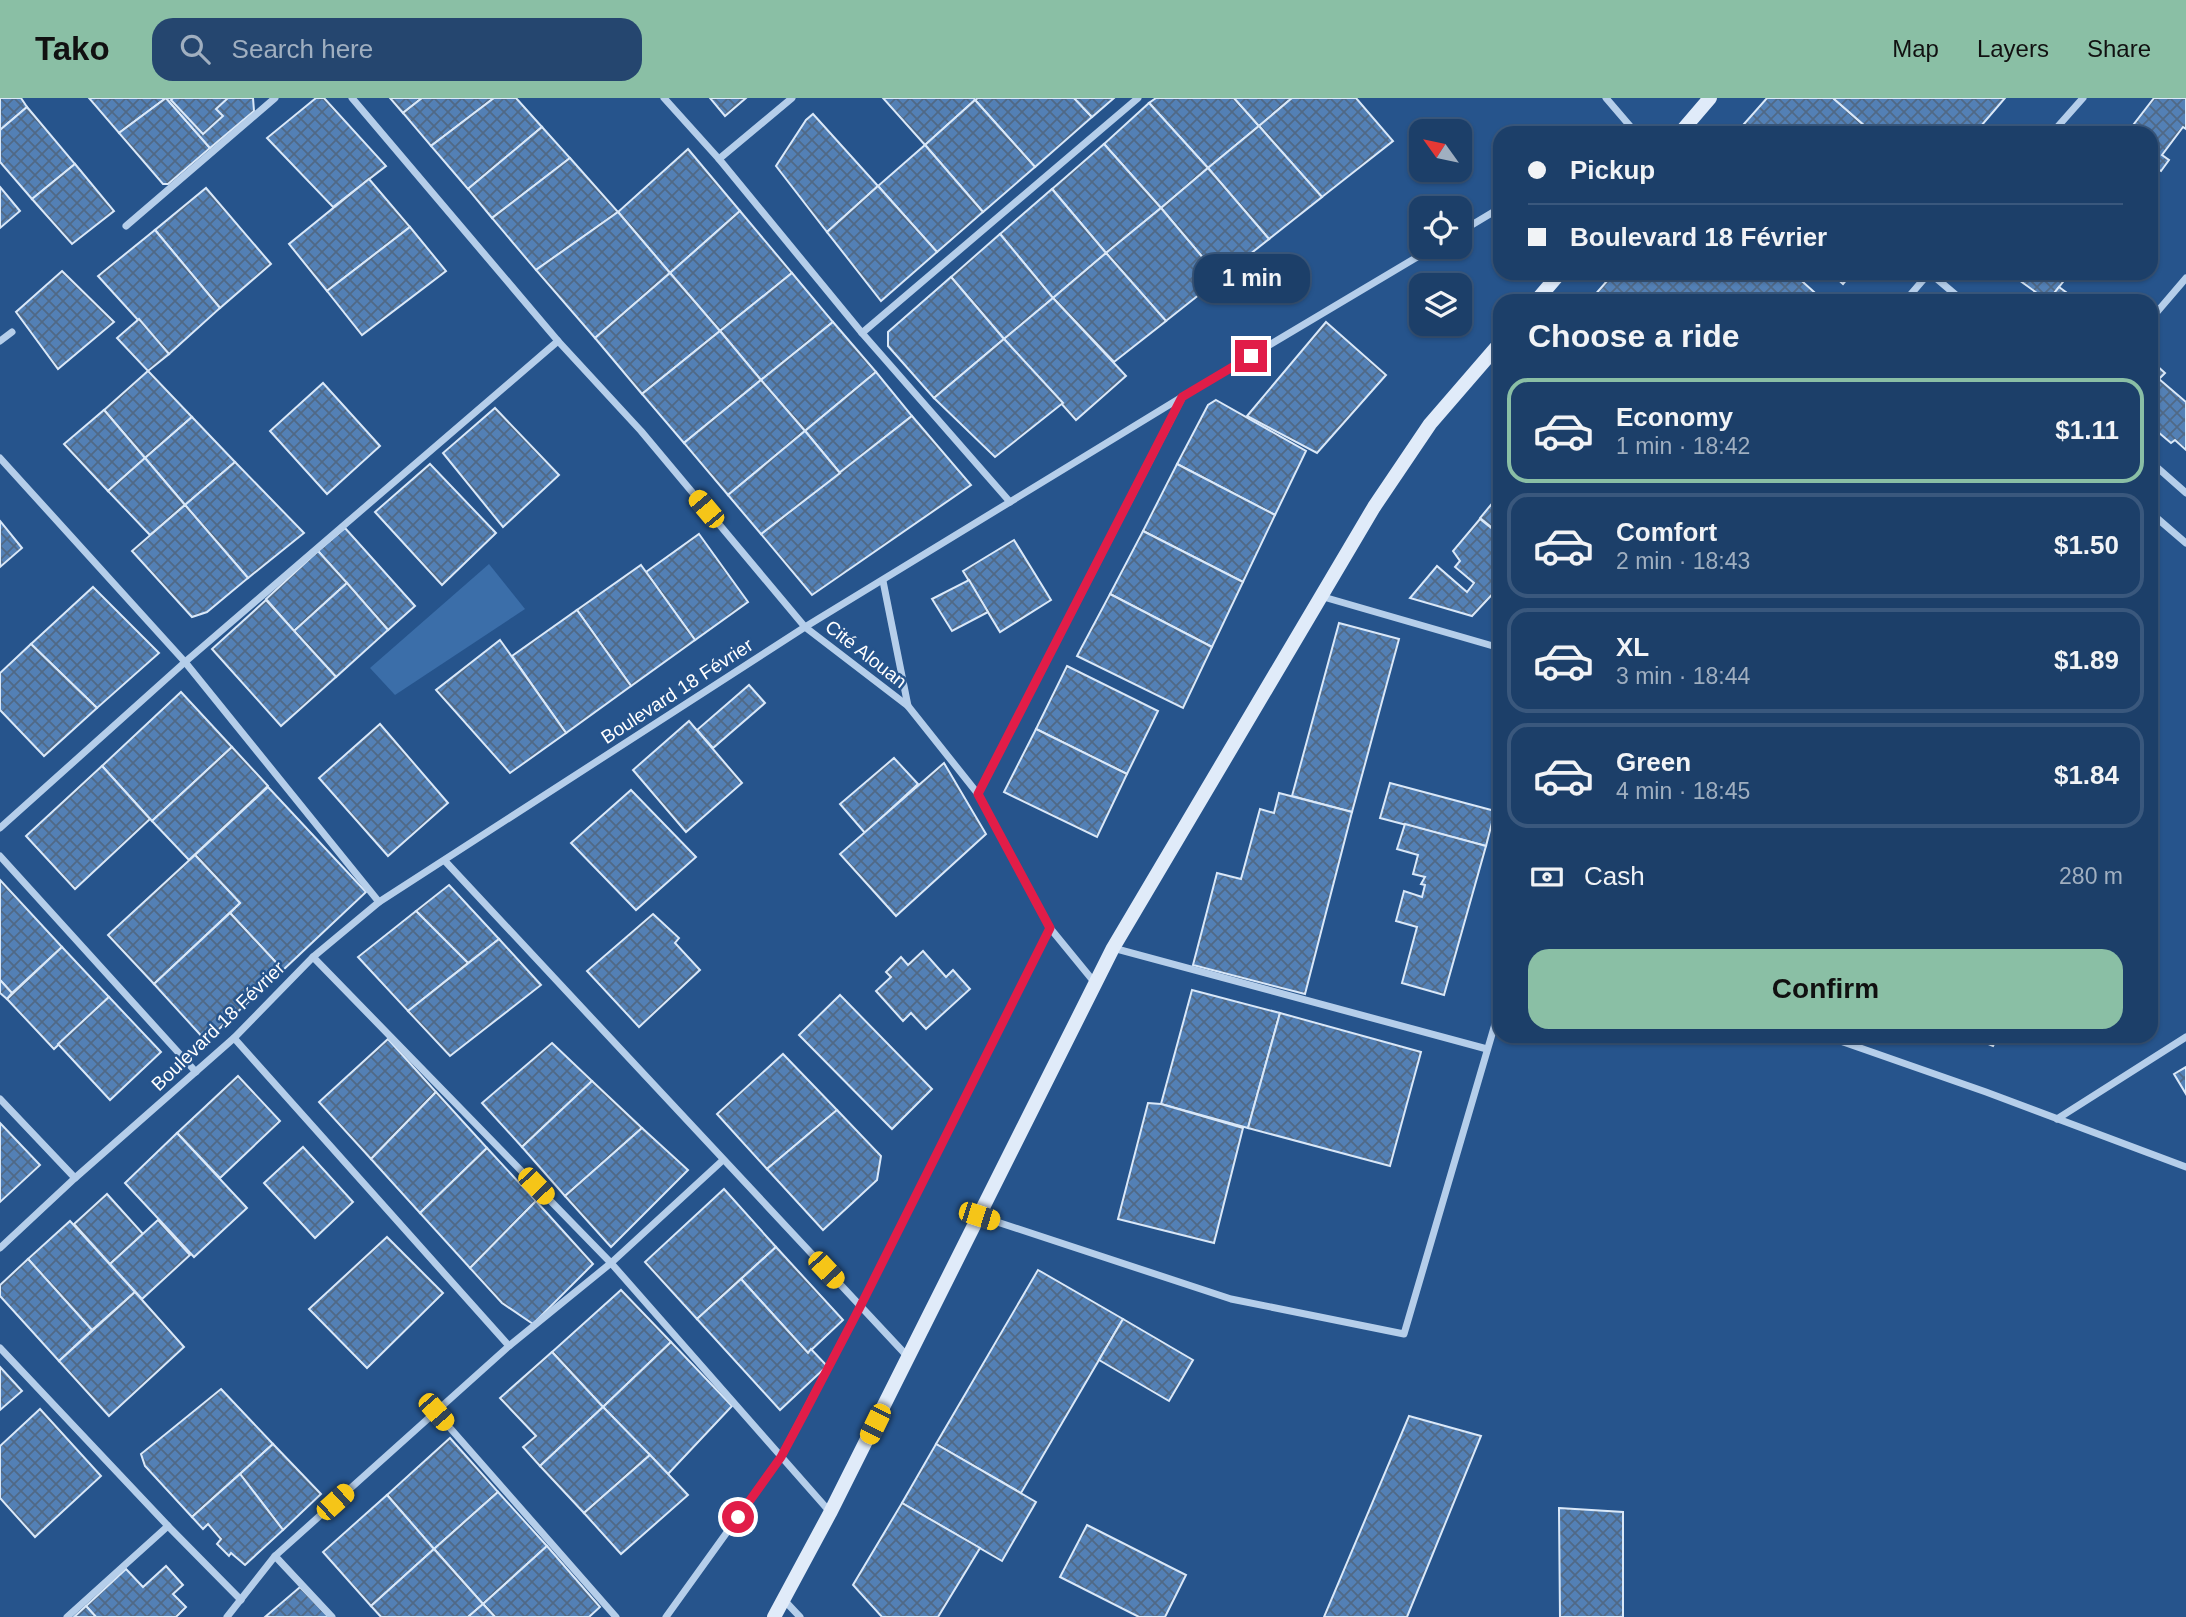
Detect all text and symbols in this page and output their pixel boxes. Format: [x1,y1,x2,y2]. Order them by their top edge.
search box [152,18,642,81]
text: Tako [35,30,110,67]
icon: search [176,30,214,68]
text: Search here [232,34,373,64]
text: Map [1892,35,1939,62]
text: Layers [1977,35,2049,62]
text: Share [2087,35,2151,62]
north arrow [1409,119,1472,182]
map controls [1409,119,1472,336]
text: Pickup [1570,155,1655,185]
button: locate [1409,196,1472,259]
text: Boulevard 18 Février [1570,222,1827,252]
callout: 1 min [1193,254,1309,303]
text: 1 min [1222,265,1282,291]
button: layers [1409,273,1472,336]
text: Choose a ride [1528,318,1740,354]
route end [1235,340,1267,372]
icon: car [1532,399,1595,462]
text: Economy [1616,402,1733,432]
text: $1.11 [2055,415,2119,445]
text: 1 min · 18:42 [1616,433,1750,459]
car [685,486,728,532]
icon: car [1532,514,1595,577]
text: Comfort [1616,517,1717,547]
text: $1.50 [2054,530,2119,560]
text: 2 min · 18:43 [1616,548,1750,574]
street label: Cité Alouan [821,616,911,692]
icon: car [1532,629,1595,692]
text: XL [1616,632,1649,662]
street label: Boulevard 18 Février [597,634,757,748]
text: $1.89 [2054,645,2119,675]
text: 3 min · 18:44 [1616,663,1750,689]
icon: car [1532,744,1595,807]
text: Green [1616,747,1691,777]
text: $1.84 [2054,760,2119,790]
text: 4 min · 18:45 [1616,778,1750,804]
icon: cash [1528,858,1566,896]
text: Cash [1584,861,1645,891]
text: 280 m [2059,863,2123,889]
button: Confirm [1528,949,2123,1029]
street label: Boulevard 18 Février [147,957,289,1095]
car [514,1164,559,1208]
car [956,1200,1003,1232]
car [804,1247,849,1293]
car [415,1389,458,1435]
car [857,1401,894,1447]
car [313,1480,358,1524]
route start [722,1501,754,1533]

